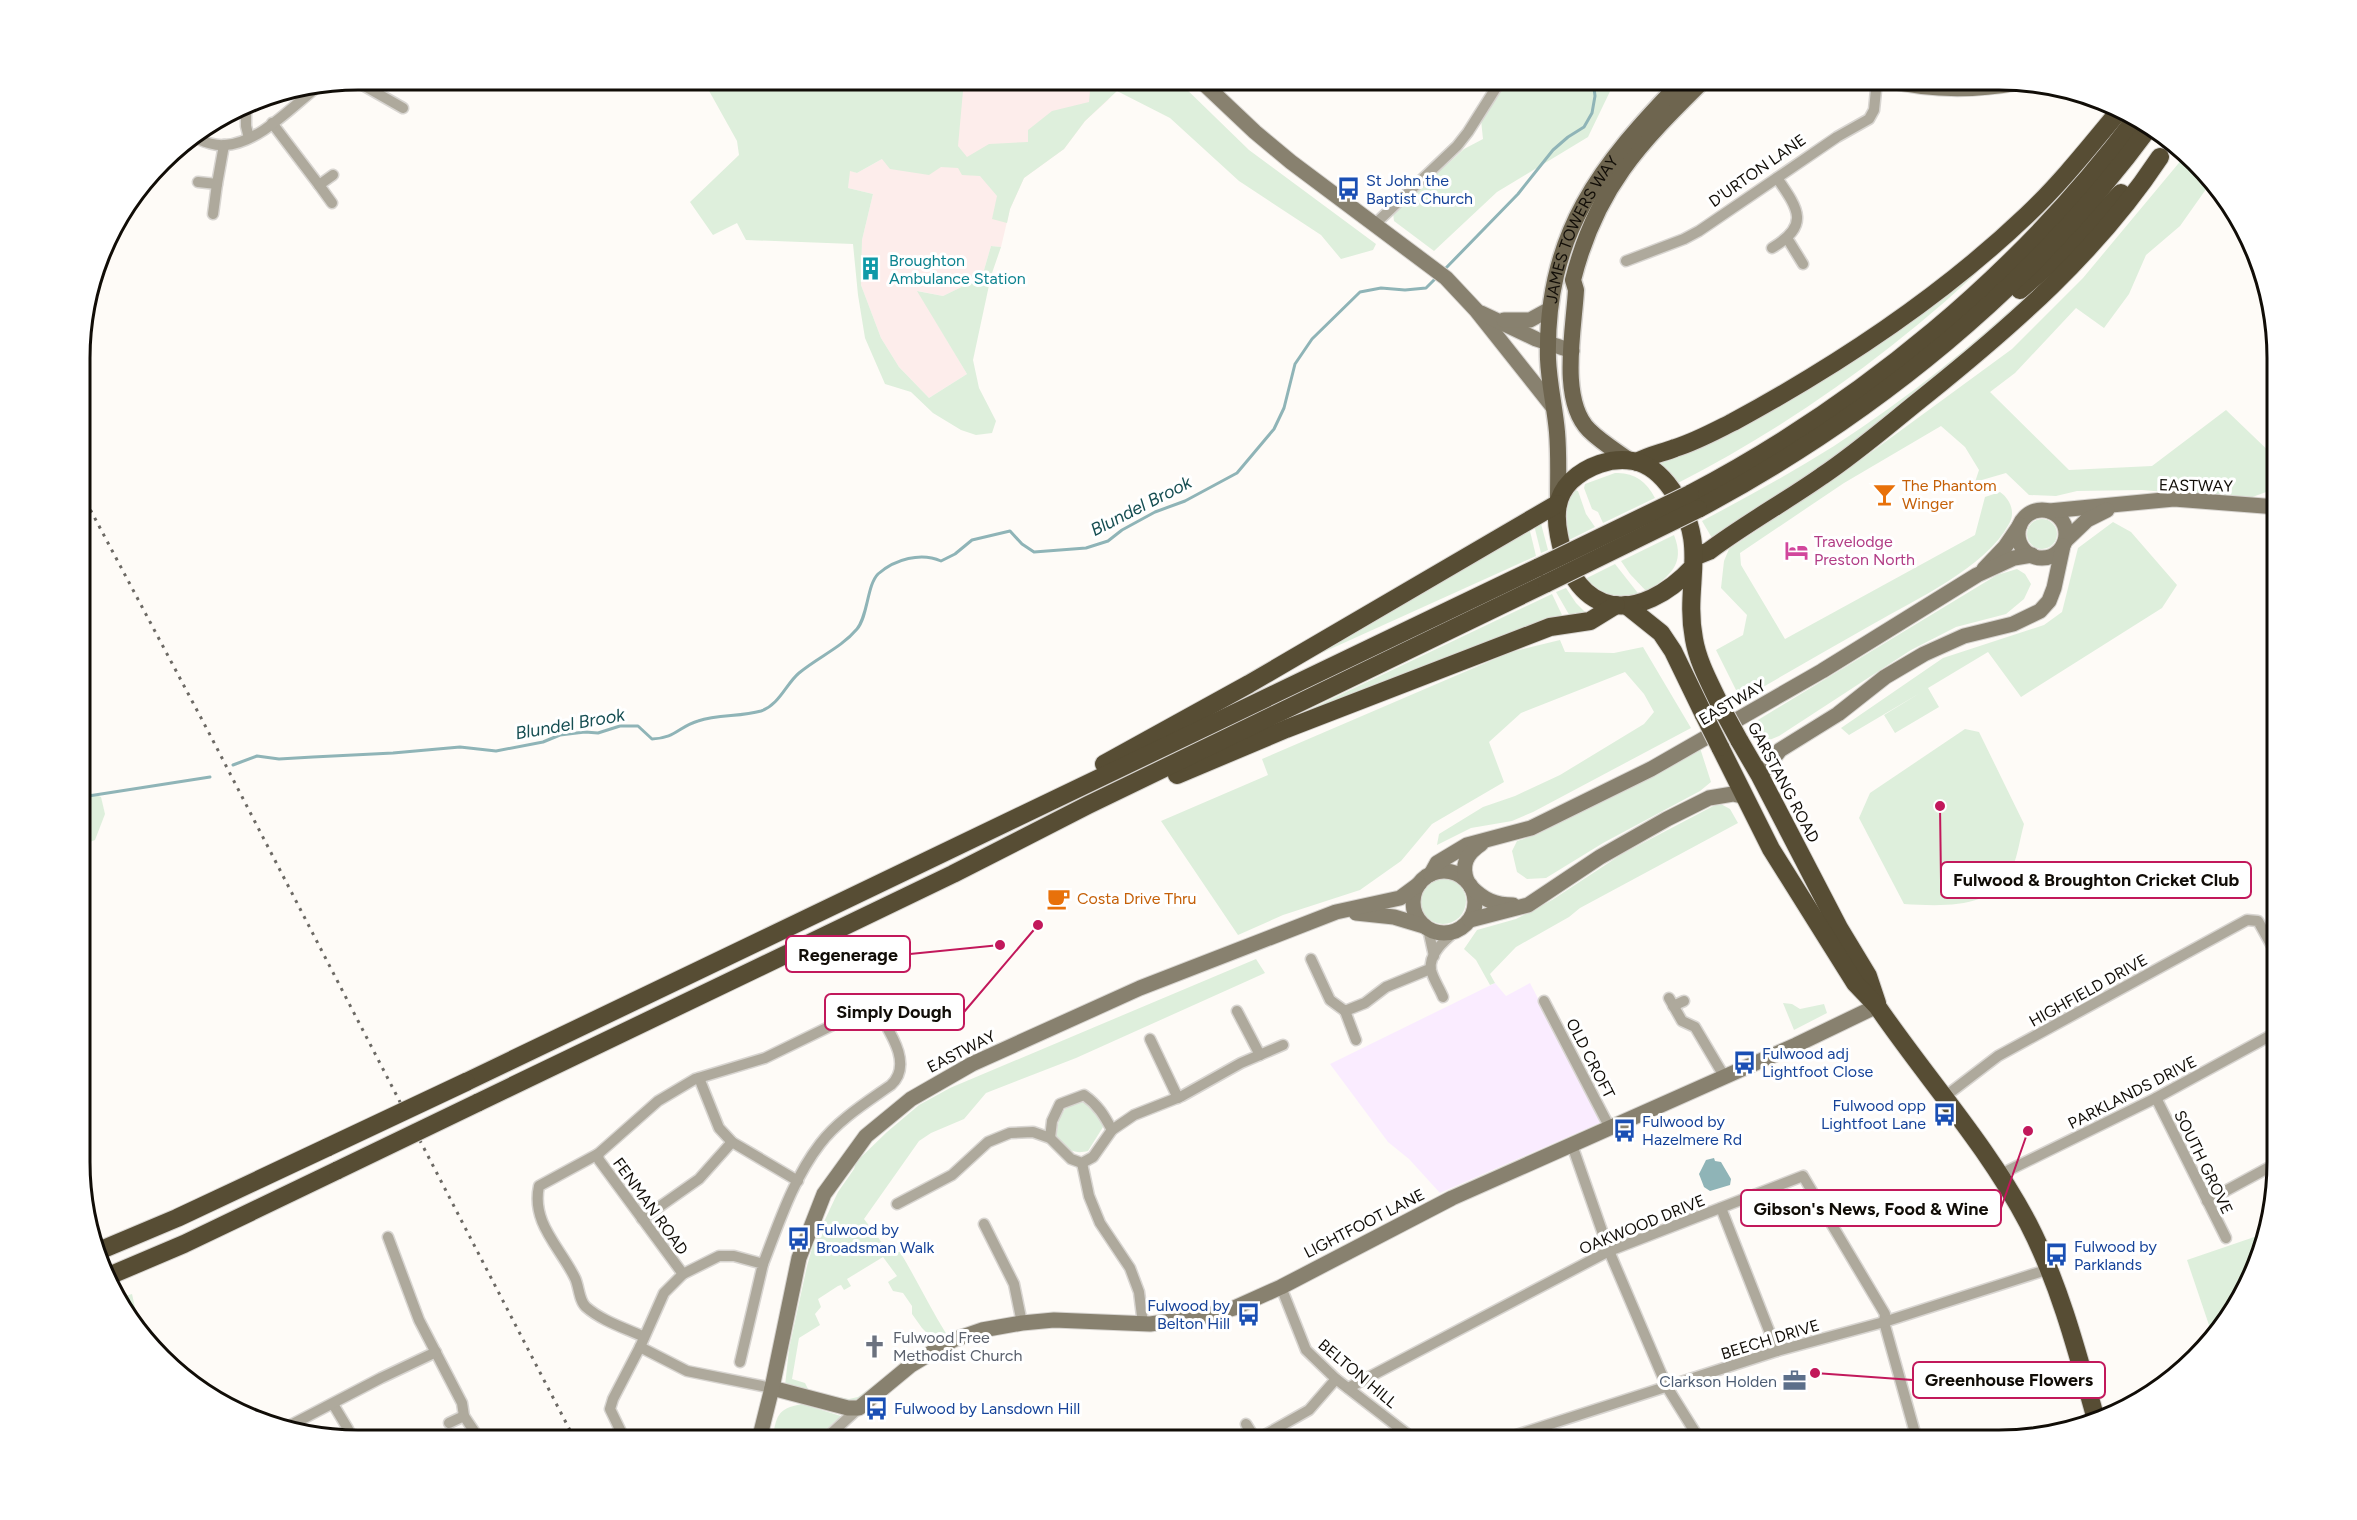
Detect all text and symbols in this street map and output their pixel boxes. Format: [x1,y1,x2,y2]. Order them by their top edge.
street label: D'URTON LANE [1705,130,1809,211]
street label: JAMES TOWERS WAY [1542,152,1622,305]
place label: St John the Baptist Church [1366,171,1473,208]
bus stop icon: St John the Baptist Church [1335,176,1361,202]
place label: Broughton Ambulance Station [889,251,1026,288]
building icon: Broughton Ambulance Station [858,256,884,282]
water label: Blundel Brook [1087,470,1196,541]
street label: EASTWAY [2159,475,2234,496]
place label: The Phantom Winger [1902,476,1997,513]
bar icon: The Phantom Winger [1871,481,1897,507]
place label: Travelodge Preston North [1814,532,1915,569]
hotel icon: Travelodge Preston North [1783,537,1809,563]
street label: EASTWAY [1695,676,1769,729]
water label: Blundel Brook [514,703,628,744]
street label: GARSTANG ROAD [1744,719,1823,846]
callout: Fulwood & Broughton Cricket Club [1941,862,2251,898]
text: Fulwood & Broughton Cricket Club [1953,869,2239,891]
cafe icon: Costa Drive Thru [1046,885,1072,911]
place label: Costa Drive Thru [1077,889,1196,908]
callout: Regenerage [786,936,910,972]
text: Regenerage [798,944,898,966]
street label: HIGHFIELD DRIVE [2026,950,2151,1031]
callout: Simply Dough [825,994,964,1030]
text: Simply Dough [836,1001,952,1023]
street label: OLD CROFT [1562,1015,1619,1102]
street label: EASTWAY [924,1026,999,1077]
place label: Fulwood adj Lightfoot Close [1762,1044,1874,1081]
bus stop icon: Fulwood adj Lightfoot Close [1731,1049,1757,1075]
street label: PARKLANDS DRIVE [2065,1052,2200,1133]
place label: Fulwood opp Lightfoot Lane [1821,1096,1926,1133]
bus stop icon: Fulwood opp Lightfoot Lane [1931,1101,1957,1127]
street label: SOUTH GROVE [2170,1107,2237,1217]
place label: Fulwood by Hazelmere Rd [1642,1112,1742,1149]
bus stop icon: Fulwood by Hazelmere Rd [1611,1117,1637,1143]
street label: FENMAN ROAD [609,1154,692,1259]
street label: LIGHTFOOT LANE [1301,1185,1428,1262]
callout: Gibson's News, Food & Wine [1741,1190,2001,1226]
street label: OAKWOOD DRIVE [1576,1191,1708,1258]
text: Gibson's News, Food & Wine [1753,1198,1989,1220]
place label: Fulwood by Broadsman Walk [816,1220,935,1257]
bus stop icon: Fulwood by Broadsman Walk [785,1225,811,1251]
place label: Fulwood by Parklands [2074,1237,2157,1274]
bus stop icon: Fulwood by Parklands [2043,1242,2069,1268]
place label: Fulwood by Belton Hill [1147,1296,1231,1333]
bus stop icon: Fulwood by Belton Hill [1235,1301,1261,1327]
street label: BEECH DRIVE [1719,1315,1822,1363]
place label: Fulwood Free Methodist Church [893,1328,1023,1365]
church icon: Fulwood Free Methodist Church [862,1333,888,1359]
street label: BELTON HILL [1314,1335,1401,1412]
callout: Greenhouse Flowers [1913,1362,2105,1398]
office icon: Clarkson Holden [1782,1368,1808,1394]
text: Greenhouse Flowers [1925,1369,2094,1391]
place label: Clarkson Holden [1659,1372,1777,1391]
bus stop icon: Fulwood by Lansdown Hill [863,1395,889,1421]
place label: Fulwood by Lansdown Hill [894,1399,1080,1418]

